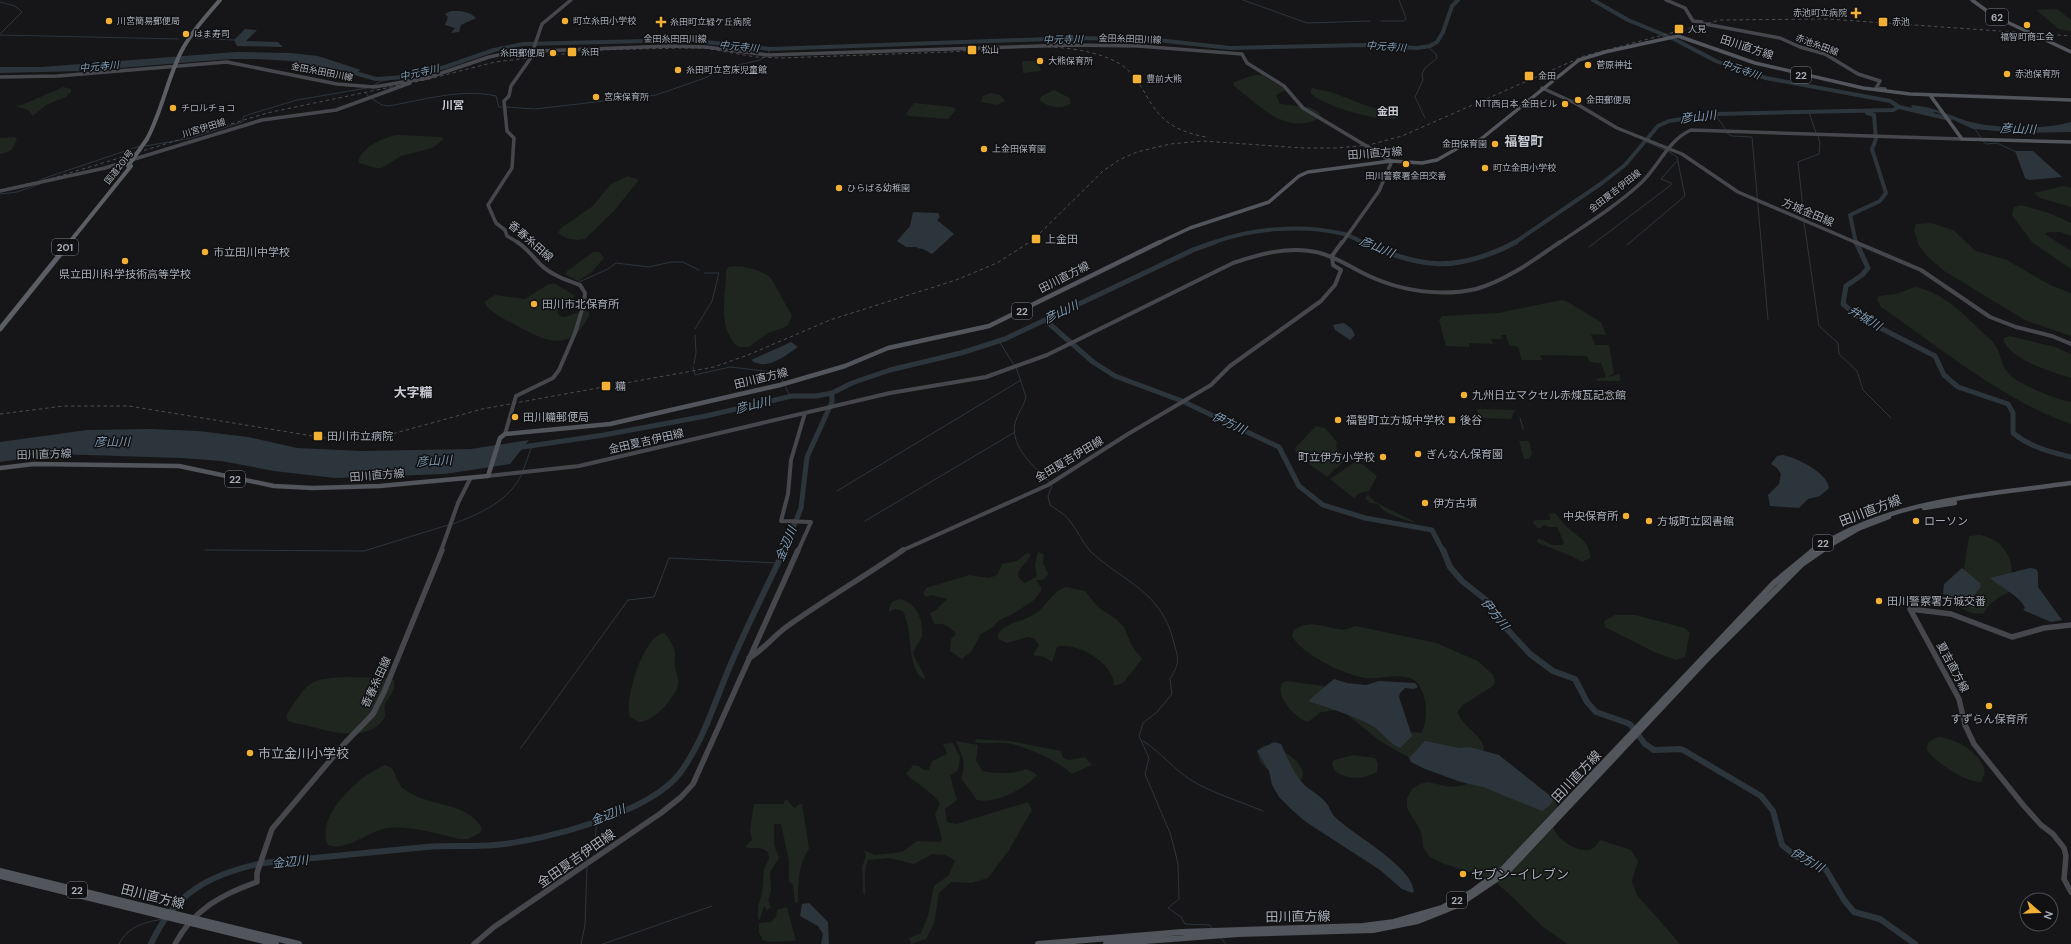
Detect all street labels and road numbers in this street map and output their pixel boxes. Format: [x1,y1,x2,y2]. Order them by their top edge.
road number: 62 [1986,9,2008,25]
street label: 金田糸田田川線 [1098,32,1163,46]
street label: 田川直方線 [1719,32,1775,62]
street label: 赤池糸田線 [1794,32,1841,59]
street label: 金田糸田田川線 [643,33,707,45]
street label: 金田糸田田川線 [290,60,355,84]
road number: 22 [1791,67,1811,83]
street label: 川宮伊田線 [181,115,228,140]
street label: 田川直方線 [1347,144,1403,162]
street label: 国道201号 [102,147,136,187]
street label: 金田夏吉伊田線 [1586,166,1644,215]
street label: 方城金田線 [1780,195,1836,229]
street label: 香春糸田線 [506,218,556,264]
road number: 201 [52,239,78,255]
street label: 田川直方線 [1036,258,1092,296]
road number: 22 [1012,303,1032,319]
street label: 田川直方線 [733,365,789,391]
street label: 金田夏吉伊田線 [607,426,685,456]
street label: 金田夏吉伊田線 [1032,433,1106,485]
street label: 田川直方線 [16,446,72,462]
street label: 田川直方線 [349,466,405,484]
road number: 22 [225,471,245,487]
street label: 田川直方線 [1837,491,1904,530]
road number: 22 [1813,535,1833,551]
street label: 夏吉直方線 [1934,639,1972,695]
street label: 香春糸田線 [358,654,394,710]
street label: 田川直方線 [1548,747,1605,806]
street label: 金田夏吉伊田線 [534,825,618,891]
street label: 田川直方線 [119,880,186,913]
road number: 22 [67,882,87,898]
road number: 22 [1447,892,1467,908]
street label: 田川直方線 [1265,907,1331,926]

